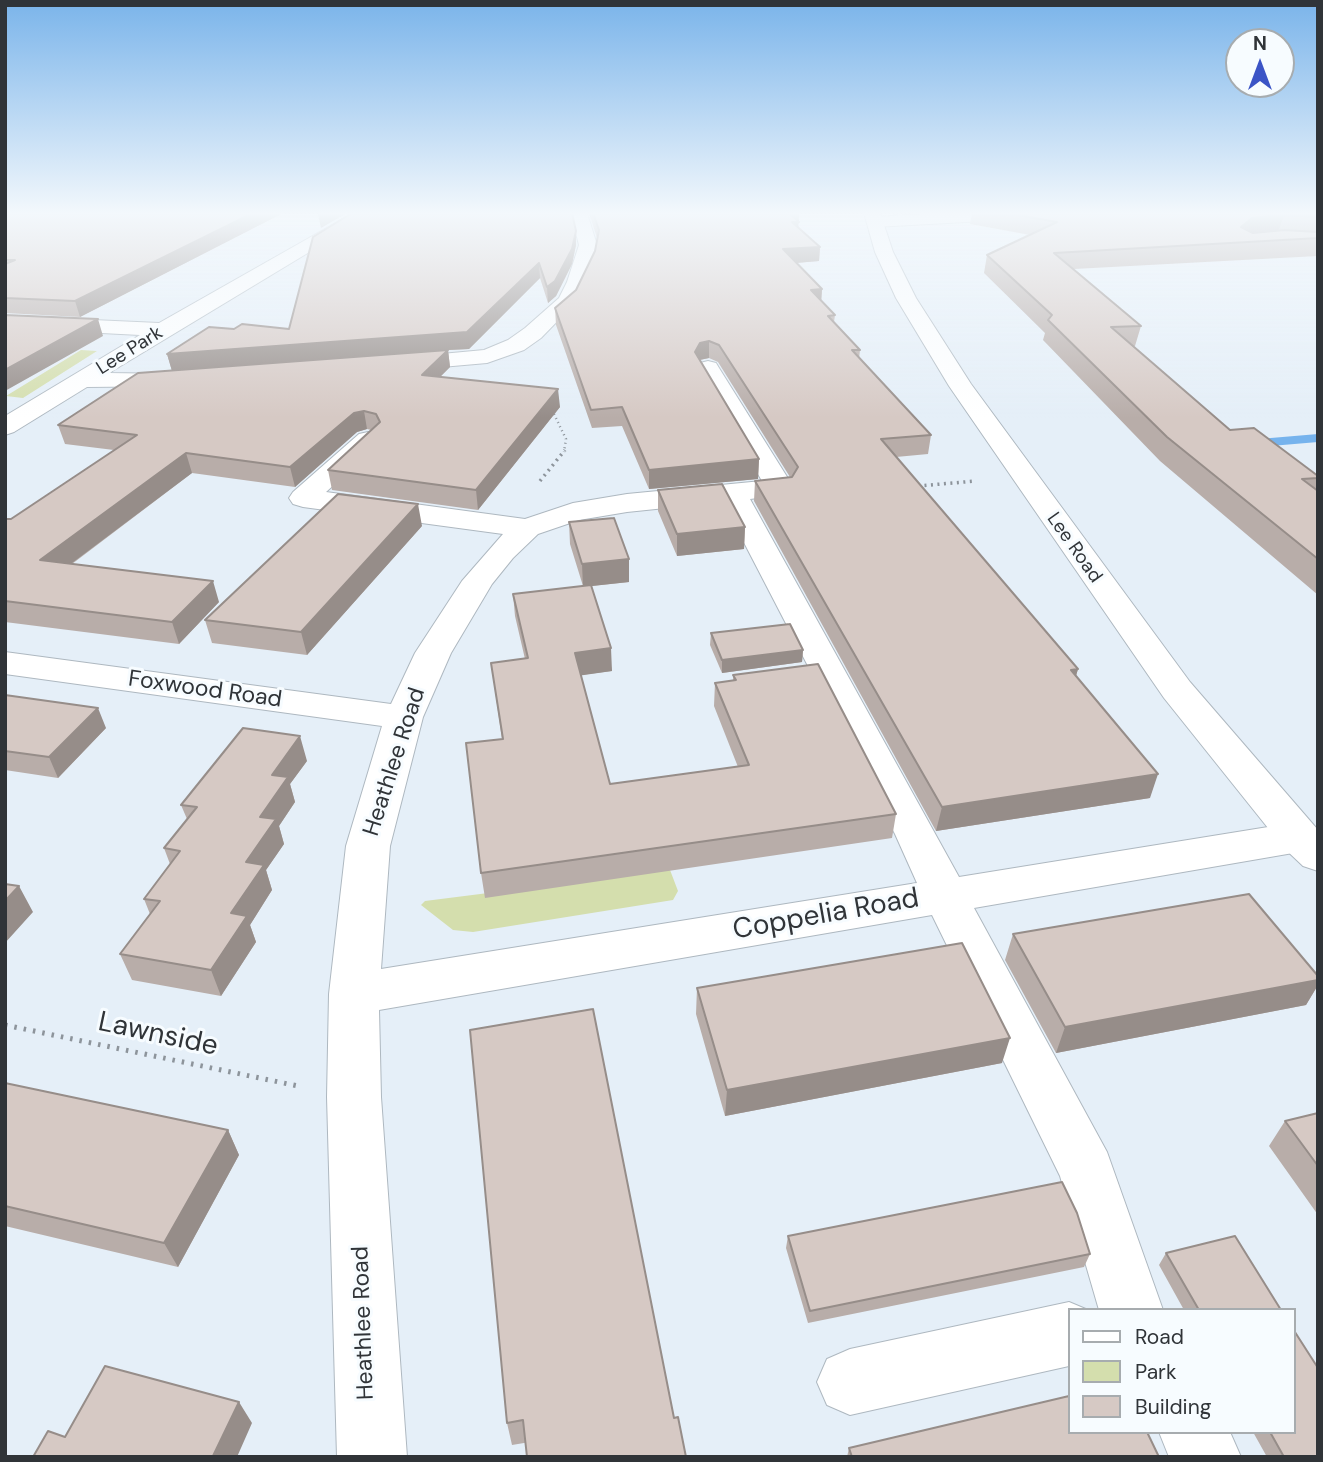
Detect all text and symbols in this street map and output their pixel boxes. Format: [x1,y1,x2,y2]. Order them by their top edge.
north arrow [1225,28,1295,98]
text: N [1253,31,1267,56]
street label: Lee Park [93,322,167,380]
street label: Lee Road [1042,508,1106,588]
street label: Foxwood Road [126,666,284,714]
street label: Heathlee Road [358,684,432,840]
street label: Coppelia Road [730,882,922,948]
street label: Lawnside [95,1006,221,1064]
street label: Heathlee Road [348,1246,380,1400]
legend [1068,1308,1295,1434]
text: Road [1135,1323,1184,1351]
text: Park [1135,1358,1176,1386]
text: Building [1135,1393,1211,1421]

